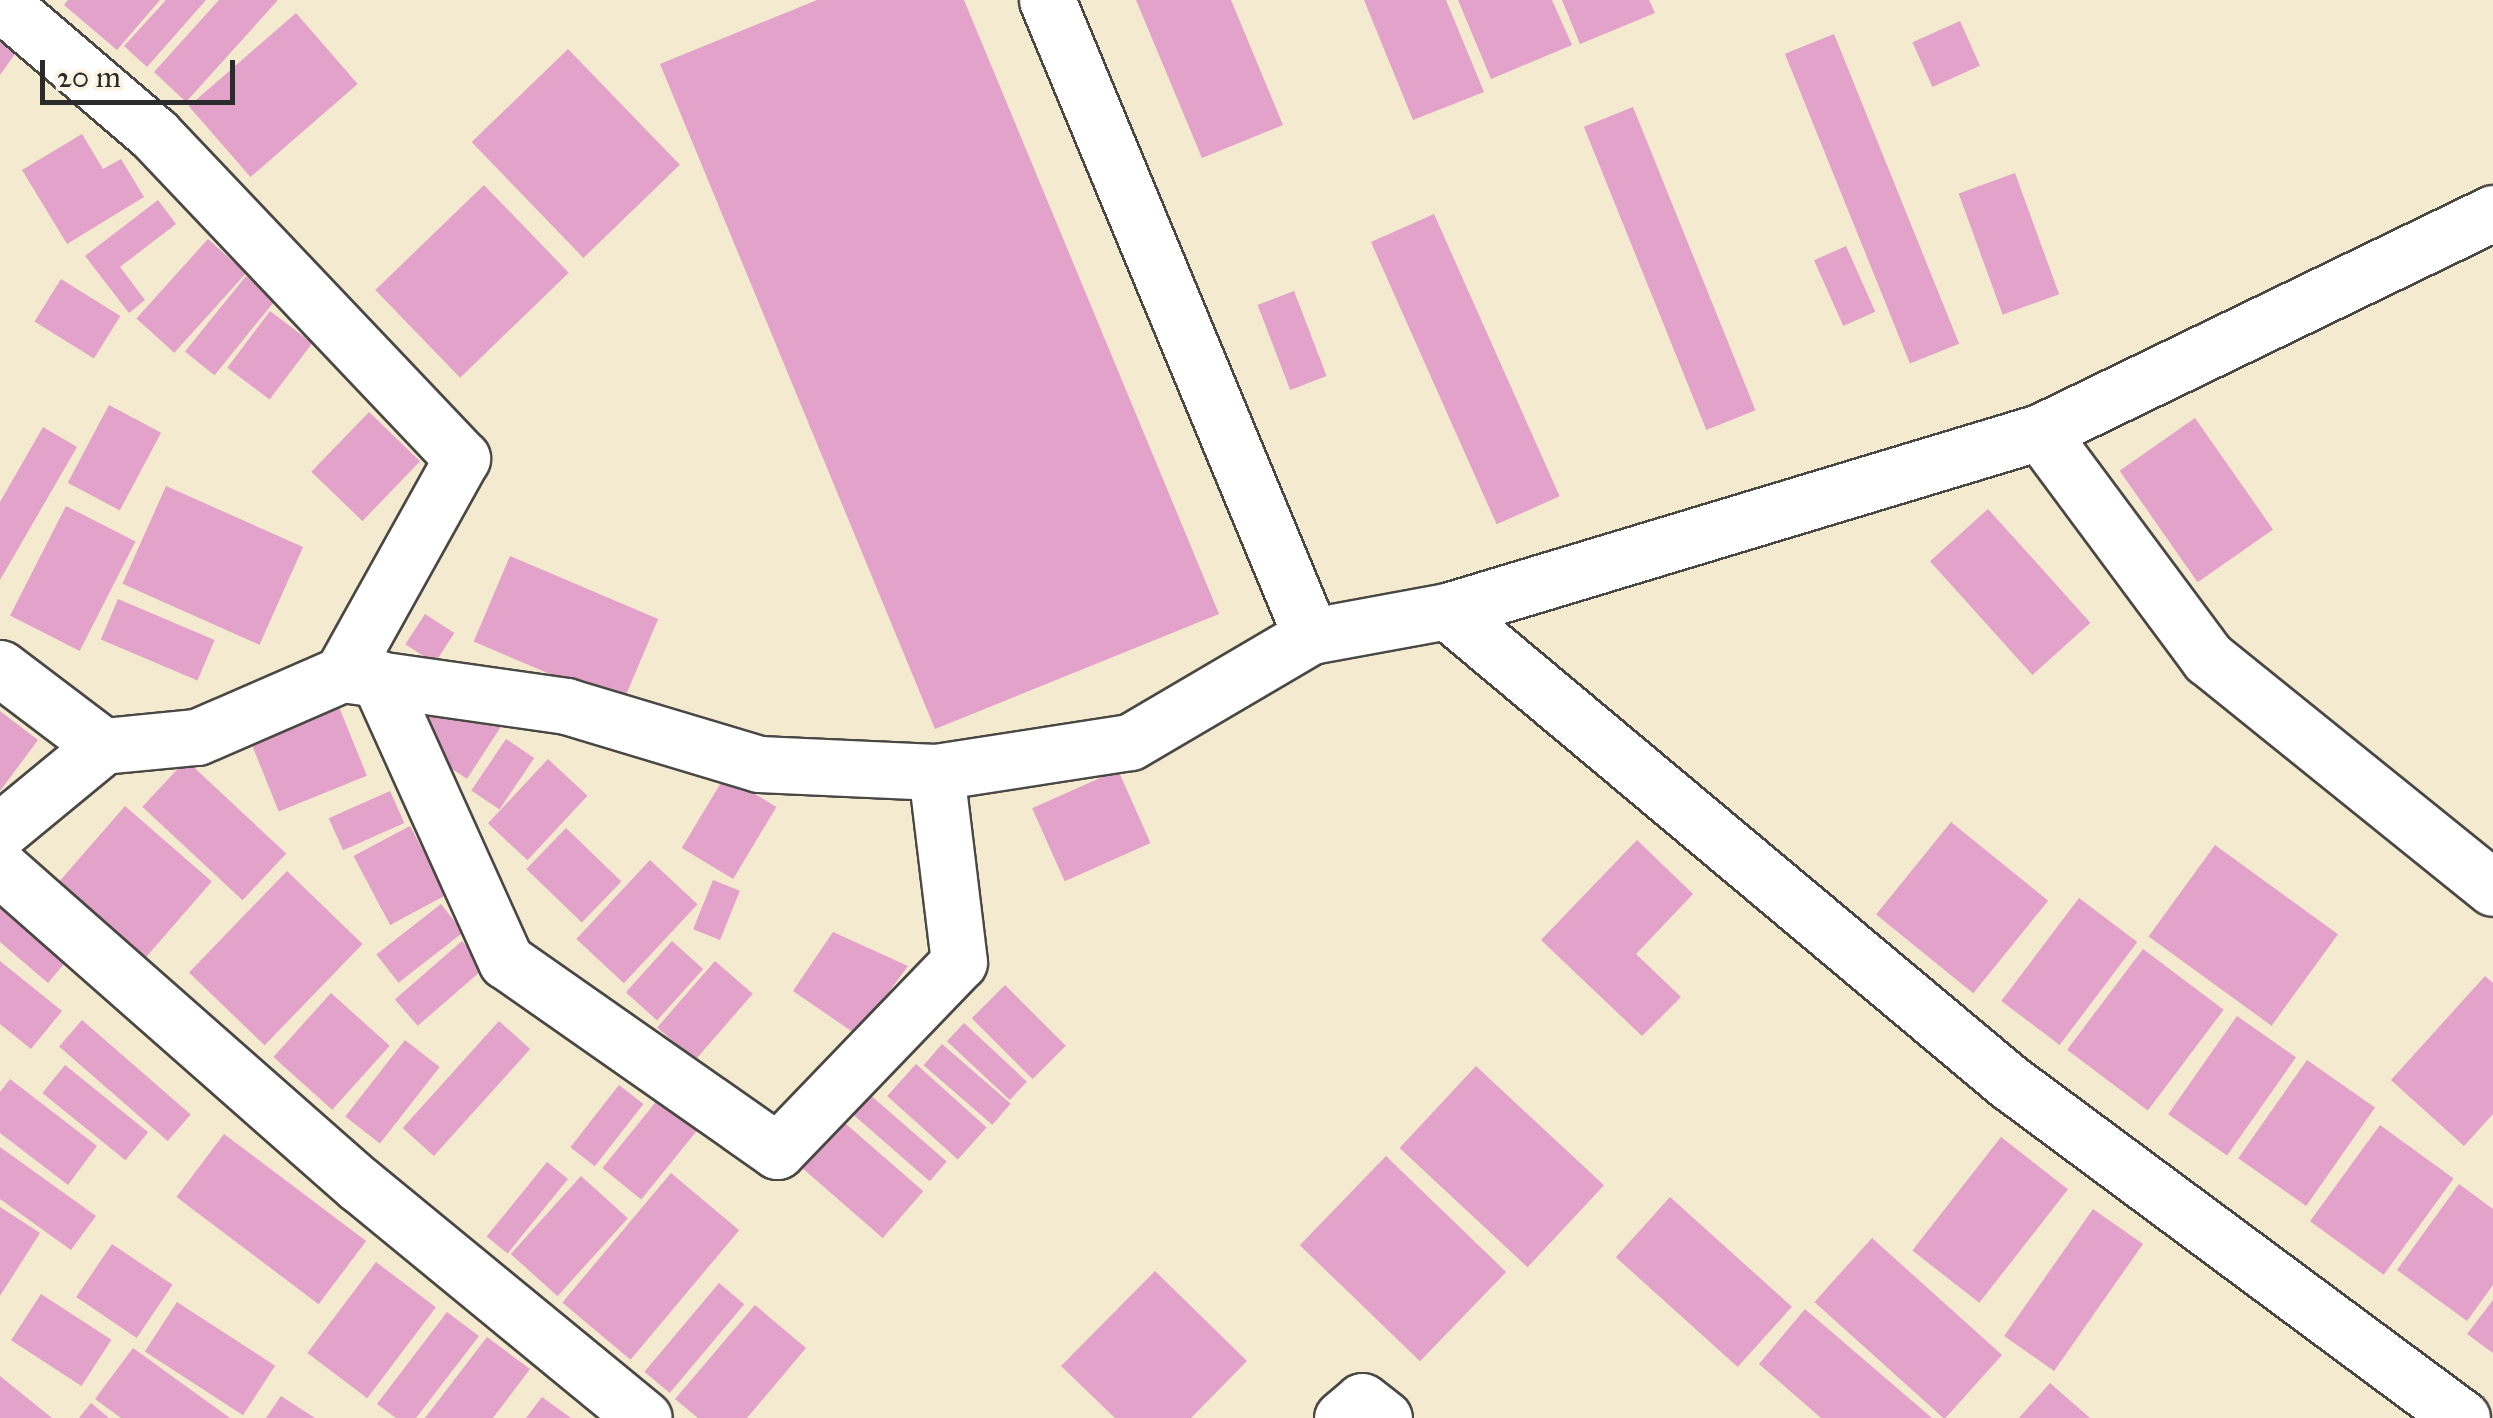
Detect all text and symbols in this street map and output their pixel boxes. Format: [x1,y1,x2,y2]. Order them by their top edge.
scale bar [45,40,240,102]
text: 20 m [57,59,121,95]

